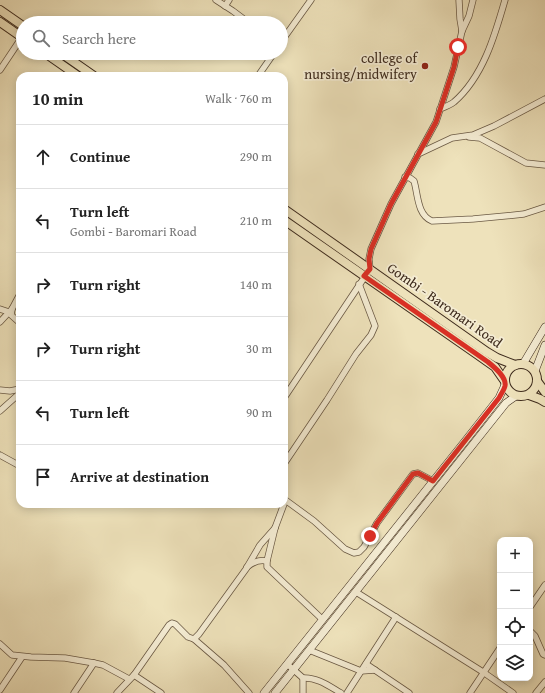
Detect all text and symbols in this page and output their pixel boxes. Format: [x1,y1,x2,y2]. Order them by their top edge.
search box [16,16,288,60]
icon: search [30,27,52,49]
text: Search here [62,28,136,49]
route start [449,38,467,56]
place label: college of nursing/midwifery [304,48,418,84]
marker: college of nursing/midwifery [420,61,430,71]
text: 10 min [32,86,83,111]
text: Walk · 760 m [205,89,272,108]
icon: ahead [32,146,54,168]
text: Continue [70,146,131,167]
text: 290 m [240,147,272,166]
text: Turn left [70,201,129,222]
icon: left [32,210,54,232]
text: 210 m [240,211,272,230]
text: Gombi - Baromari Road [70,222,197,241]
street label: Gombi - Baromari Road [383,258,507,353]
icon: right [32,274,54,296]
text: Turn right [70,274,141,295]
text: 140 m [240,275,272,294]
icon: right [32,338,54,360]
text: Turn right [70,338,141,359]
text: 30 m [246,339,272,358]
icon: left [32,402,54,424]
text: Turn left [70,402,129,423]
text: 90 m [246,403,272,422]
icon: arrive [32,466,54,488]
text: Arrive at destination [70,466,209,487]
route end [361,527,379,545]
map controls [497,537,533,681]
button: + [497,537,533,573]
button: − [497,573,533,609]
button: locate [497,609,533,645]
button: layers [497,645,533,681]

